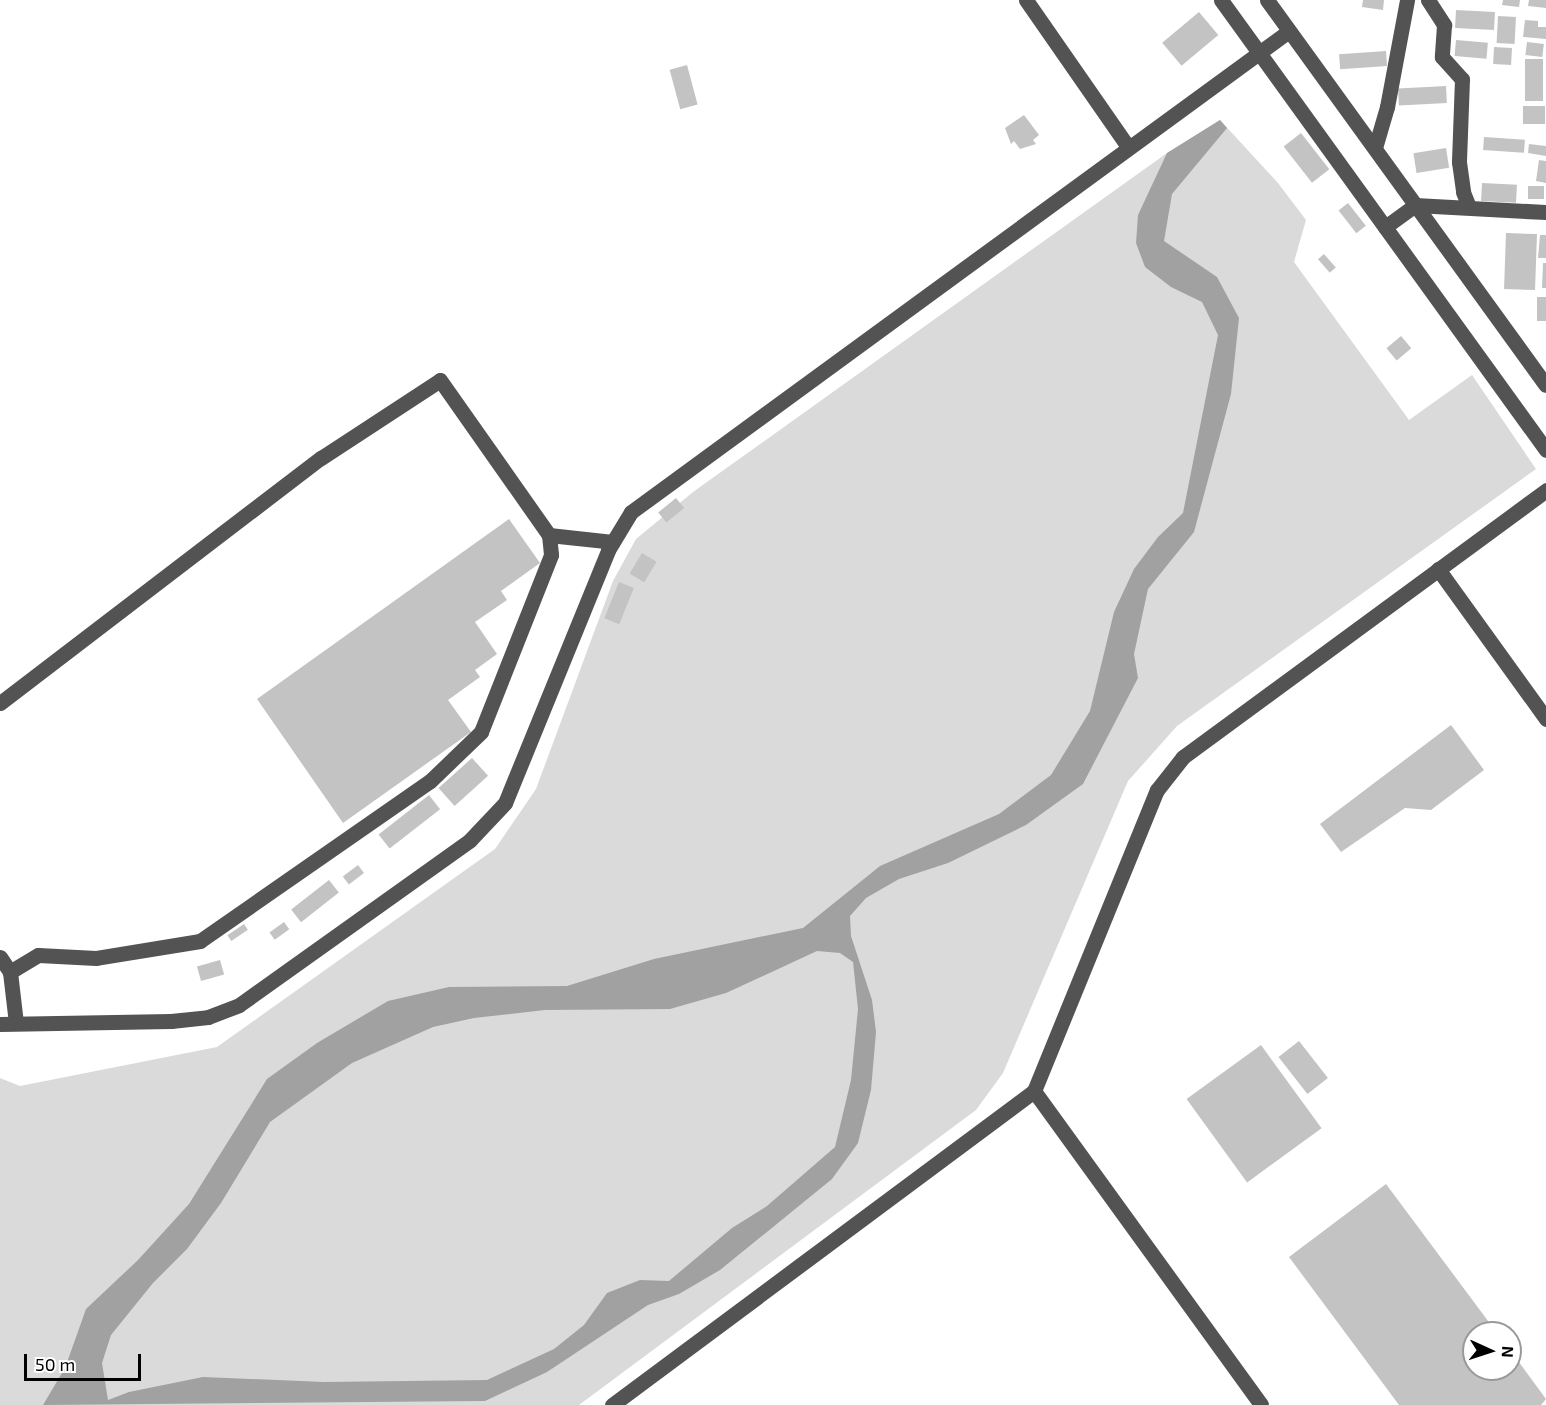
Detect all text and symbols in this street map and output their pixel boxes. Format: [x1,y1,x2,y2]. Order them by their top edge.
north arrow [1462,1321,1522,1381]
scale bar [27,1342,144,1380]
text: N [1499,1346,1518,1358]
text: 50 m [35,1353,75,1375]

